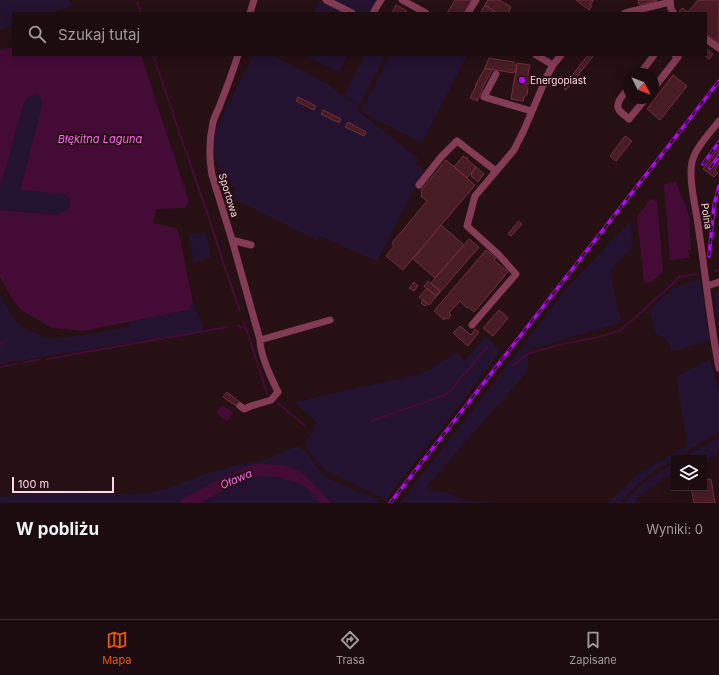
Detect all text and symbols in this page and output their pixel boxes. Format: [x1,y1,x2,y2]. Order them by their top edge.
search box [12,12,707,56]
icon: search [26,23,48,45]
text: Szukaj tutaj [58,25,140,44]
north arrow [623,68,659,104]
place label: Energopiast [530,74,587,86]
marker: Energopiast [517,75,527,85]
water label: Błękitna Laguna [58,132,142,146]
street label: Sportowa [217,172,241,218]
street label: Polna [699,202,715,230]
map controls [671,455,707,491]
button: layers [671,455,707,491]
water label: Oława [218,466,254,492]
scale bar [12,475,114,494]
text: 100 m [18,477,49,491]
text: W pobliżu [16,519,99,539]
text: Wyniki: 0 [646,521,703,537]
tab: Mapa [102,629,131,667]
tab: Trasa [336,629,365,667]
tab: Zapisane [569,629,617,667]

